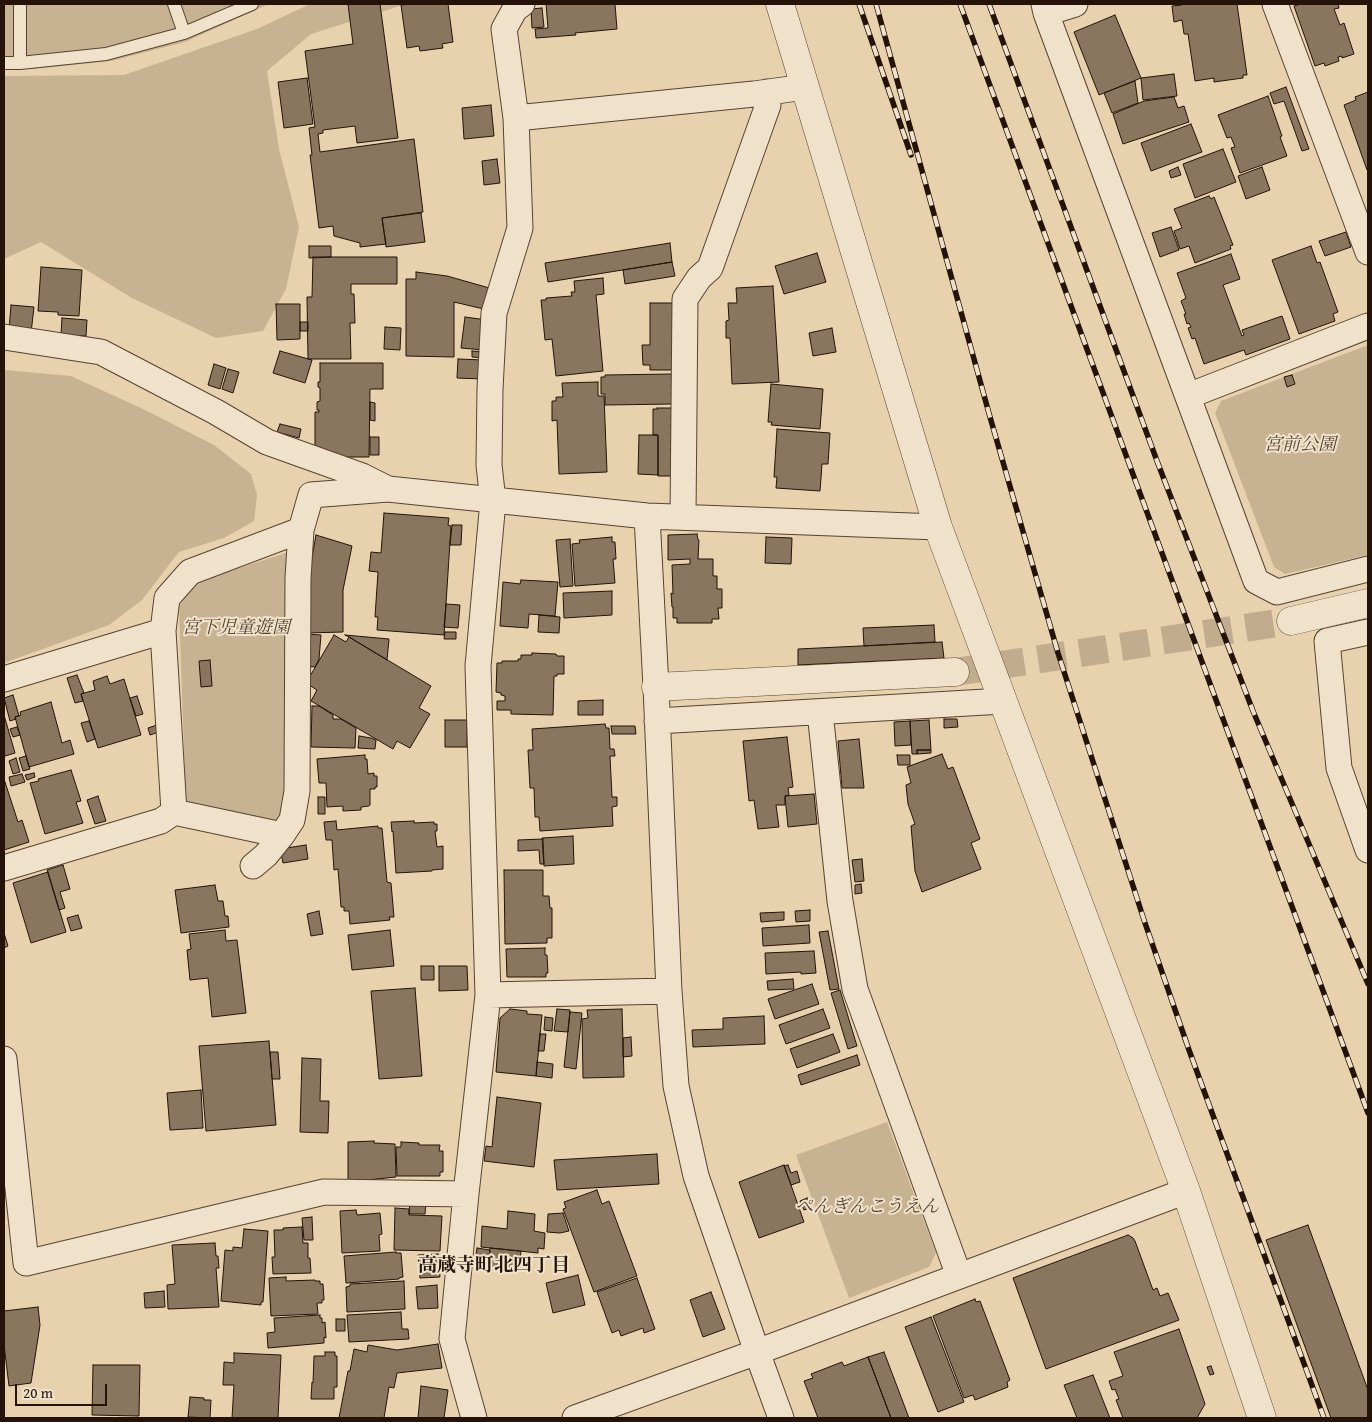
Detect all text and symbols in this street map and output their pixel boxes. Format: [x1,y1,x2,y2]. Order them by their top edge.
park label: 宮前公園 [1264,434,1336,456]
park label: 宮下児童遊園 [182,617,290,639]
park label: ぺんぎんこうえん [795,1196,939,1218]
district label: 高蔵寺町北四丁目 [418,1255,570,1277]
scale bar [18,1374,110,1406]
text: 20 m [23,1382,53,1403]

